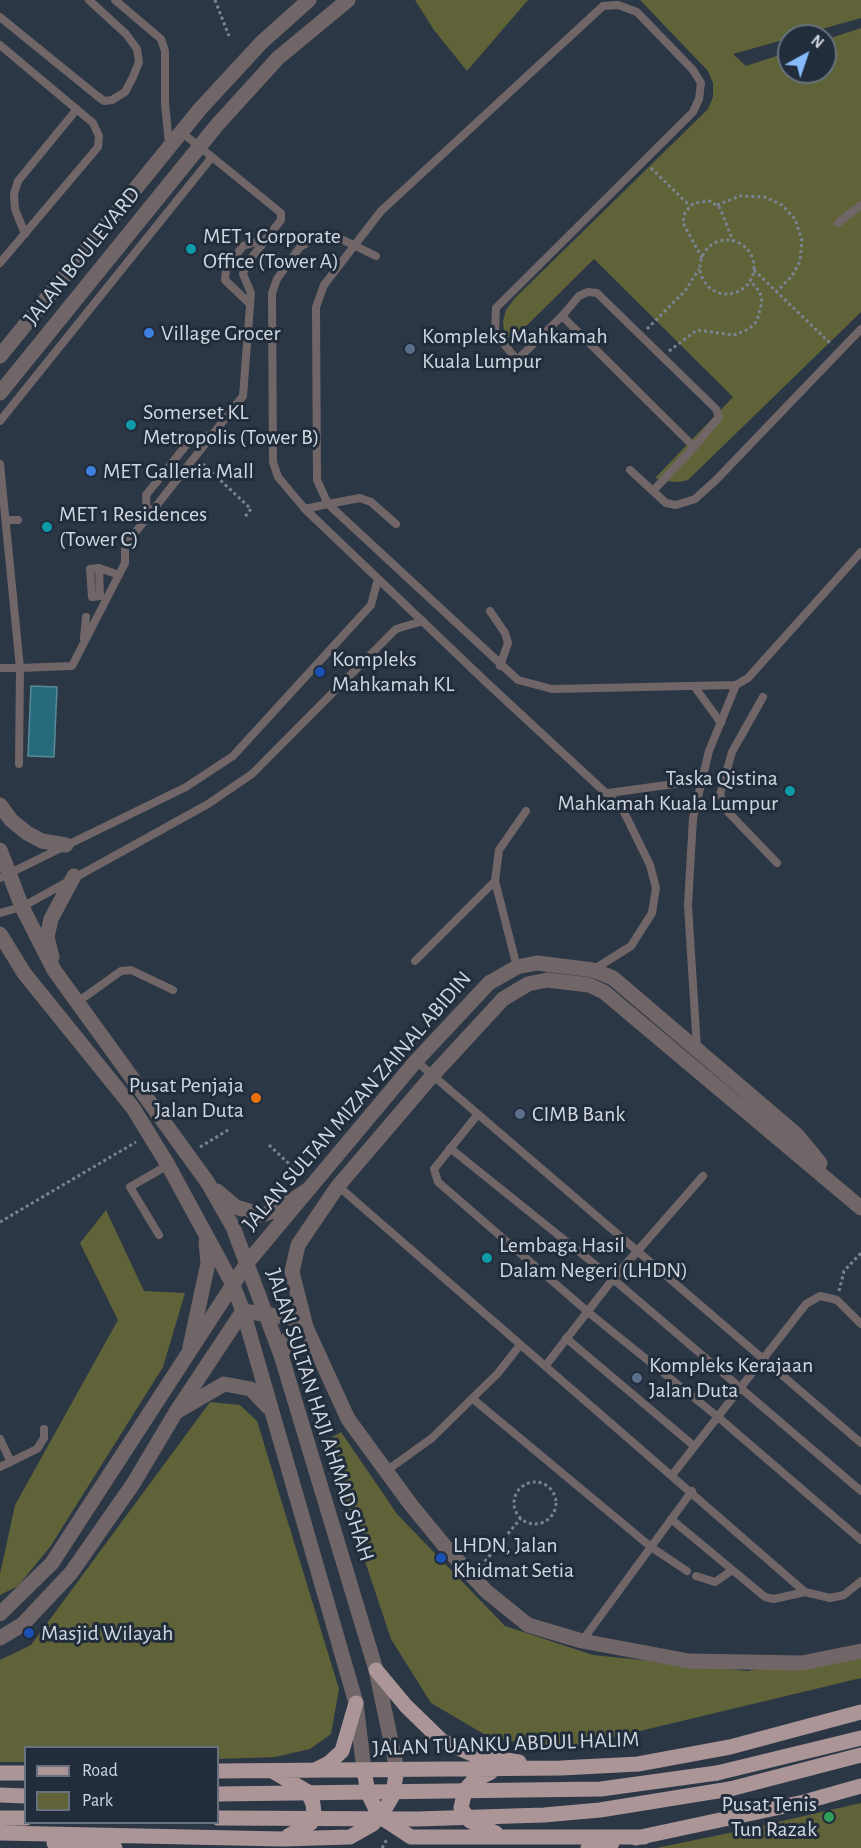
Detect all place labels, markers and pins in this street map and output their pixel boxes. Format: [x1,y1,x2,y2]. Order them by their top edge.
place label: MET 1 Corporate Office (Tower A) [203,223,341,274]
marker: MET 1 Corporate Office (Tower A) [184,242,198,256]
place label: Village Grocer [161,320,281,346]
place label: Kompleks Mahkamah Kuala Lumpur [422,323,608,374]
marker: Village Grocer [142,326,156,340]
marker: Kompleks Mahkamah Kuala Lumpur [403,342,417,356]
place label: Somerset KL Metropolis (Tower B) [143,399,320,451]
marker: Somerset KL Metropolis (Tower B) [124,418,138,432]
place label: MET Galleria Mall [103,458,254,484]
marker: MET Galleria Mall [84,464,98,478]
place label: MET 1 Residences (Tower C) [59,501,207,552]
marker: MET 1 Residences (Tower C) [40,520,54,534]
place label: Kompleks Mahkamah KL [332,646,454,698]
marker: Kompleks Mahkamah KL [313,665,327,679]
place label: Taska Qistina Mahkamah Kuala Lumpur [558,765,778,816]
marker: Taska Qistina Mahkamah Kuala Lumpur [783,784,797,798]
place label: Pusat Penjaja Jalan Duta [129,1072,244,1124]
marker: Pusat Penjaja Jalan Duta [249,1091,263,1105]
place label: CIMB Bank [532,1101,625,1127]
marker: CIMB Bank [513,1107,527,1121]
place label: Lembaga Hasil Dalam Negeri (LHDN) [499,1232,688,1284]
marker: Lembaga Hasil Dalam Negeri (LHDN) [480,1251,494,1265]
place label: Kompleks Kerajaan Jalan Duta [649,1352,813,1404]
marker: Kompleks Kerajaan Jalan Duta [630,1371,644,1385]
place label: LHDN, Jalan Khidmat Setia [453,1532,574,1584]
marker: LHDN, Jalan Khidmat Setia [434,1551,448,1565]
place label: Masjid Wilayah [41,1620,174,1646]
marker: Masjid Wilayah [22,1626,36,1640]
place label: Pusat Tenis Tun Razak [721,1791,817,1843]
marker: Pusat Tenis Tun Razak [822,1810,836,1824]

